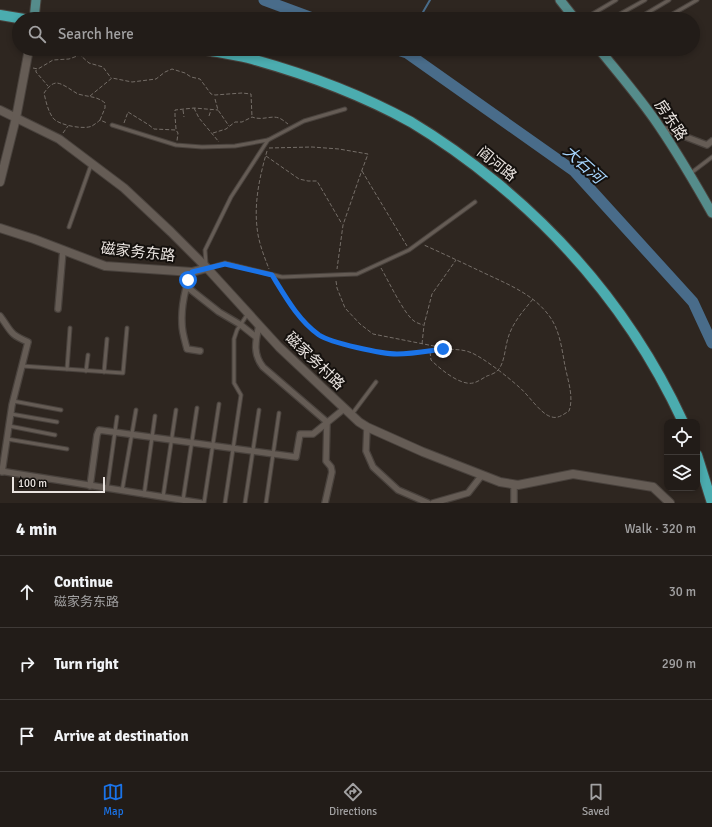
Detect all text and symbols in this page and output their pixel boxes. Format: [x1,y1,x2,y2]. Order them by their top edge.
search box [12,12,700,56]
icon: search [26,23,48,45]
text: Search here [58,25,134,43]
street label: 房东路 [651,96,691,144]
water label: 大石河 [559,141,610,190]
street label: 阎河路 [474,143,520,185]
street label: 磁家务东路 [100,239,176,265]
route start [179,271,197,289]
street label: 磁家务村路 [282,328,348,394]
route end [434,340,452,358]
map controls [664,419,700,491]
button: locate [664,419,700,455]
button: layers [664,455,700,491]
scale bar [12,475,105,494]
text: 100 m [18,477,47,490]
text: 4 min [16,519,57,540]
text: Walk · 320 m [625,521,696,537]
text: Continue [54,573,113,591]
icon: ahead [16,581,38,603]
text: 30 m [669,584,696,600]
text: 磁家务东路 [54,594,119,610]
icon: right [16,653,38,675]
text: Turn right [54,655,119,673]
text: 290 m [662,656,696,672]
icon: arrive [16,725,38,747]
text: Arrive at destination [54,727,189,745]
tab: Map [102,781,124,818]
tab: Directions [329,781,377,818]
tab: Saved [582,781,610,818]

